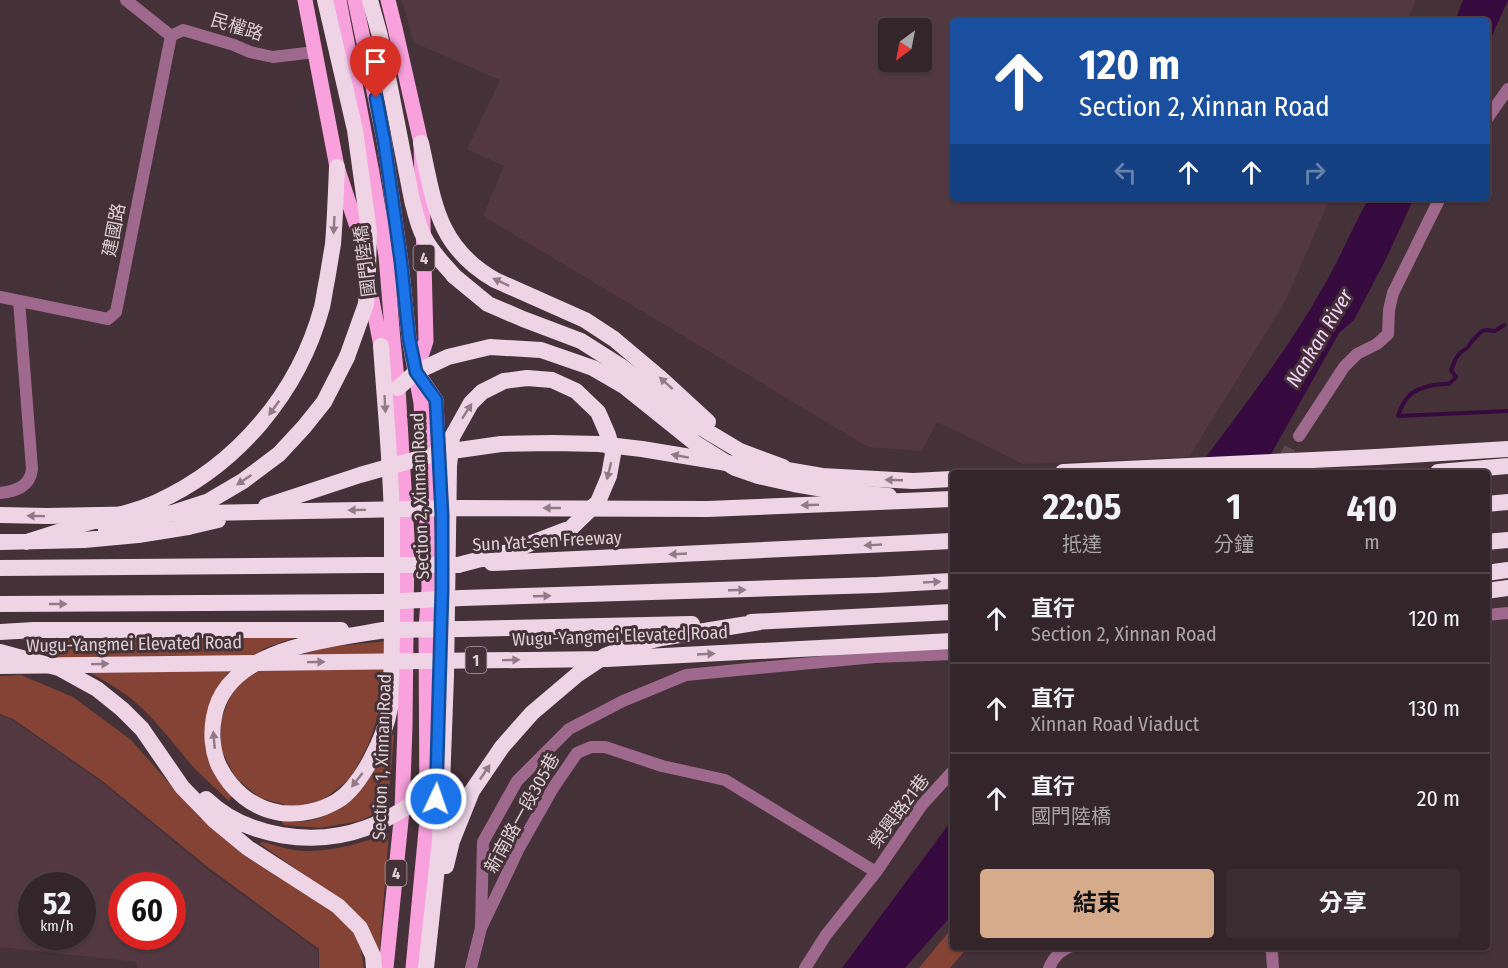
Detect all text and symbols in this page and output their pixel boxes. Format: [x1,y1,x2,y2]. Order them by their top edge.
street label: 民權路 [208,9,266,45]
north arrow [878,18,932,72]
map controls [878,18,932,72]
pin [350,36,401,98]
text: 120 m [1079,40,1180,90]
icon: ahead [980,42,1058,120]
icon: arrive [359,45,392,78]
text: Section 2, Xinnan Road [1079,91,1330,123]
icon: left [1109,156,1142,189]
icon: ahead [1172,156,1205,189]
icon: ahead [1235,156,1268,189]
icon: right [1298,156,1331,189]
street label: 建國路 [98,201,130,259]
one-way arrow [329,216,338,235]
street label: 國門陸橋 [350,224,380,298]
road number: 4 [414,245,434,271]
one-way arrow [492,277,509,286]
water label: Nankan River [1281,284,1358,391]
one-way arrow [658,376,673,390]
one-way arrow [380,395,389,414]
one-way arrow [268,400,280,415]
one-way arrow [461,403,472,419]
street label: Section 2, Xinnan Road [406,412,434,580]
one-way arrow [670,451,689,460]
one-way arrow [604,462,614,480]
one-way arrow [236,474,252,486]
one-way arrow [885,475,904,485]
text: 22:05 [1043,485,1121,529]
text: 1 [1226,485,1242,529]
text: 410 [1346,487,1397,531]
one-way arrow [801,500,820,510]
one-way arrow [543,503,562,513]
one-way arrow [348,505,367,515]
one-way arrow [27,511,46,521]
street label: Sun Yat-sen Freeway [472,526,622,556]
text: m [1364,530,1380,554]
text: 抵達 [1062,532,1102,556]
text: 分鐘 [1214,532,1254,556]
one-way arrow [864,540,883,549]
one-way arrow [669,550,688,559]
one-way arrow [922,577,941,586]
one-way arrow [727,585,746,594]
one-way arrow [532,591,551,600]
text: 直行 [1031,595,1075,622]
one-way arrow [49,599,68,608]
icon: ahead [980,602,1013,635]
text: 120 m [1408,605,1460,632]
street label: Wugu-Yangmei Elevated Road [512,621,728,651]
text: Section 2, Xinnan Road [1031,622,1217,646]
street label: Wugu-Yangmei Elevated Road [26,631,242,657]
road number: 1 [466,647,486,673]
one-way arrow [697,649,716,658]
one-way arrow [502,655,521,664]
one-way arrow [307,657,326,666]
one-way arrow [91,659,110,669]
street label: Section 1, Xinnan Road [368,674,396,840]
text: 直行 [1031,685,1075,712]
icon: ahead [980,692,1013,725]
text: 130 m [1408,695,1460,722]
text: Xinnan Road Viaduct [1031,712,1199,736]
one-way arrow [209,731,218,750]
street label: 新南路一段305巷 [480,749,564,877]
one-way arrow [479,764,490,780]
position arrow [404,767,468,831]
street label: 榮興路21巷 [864,770,934,852]
one-way arrow [351,773,363,788]
text: 直行 [1031,773,1075,800]
icon: ahead [980,782,1013,815]
text: 20 m [1417,785,1460,812]
text: 國門陸橋 [1031,804,1111,828]
road number: 4 [386,860,406,886]
button: 結束 [980,869,1214,938]
button: 分享 [1226,869,1460,938]
speed limit sign: 60 [108,872,186,950]
text: 52 [43,886,71,922]
text: km/h [40,917,74,935]

